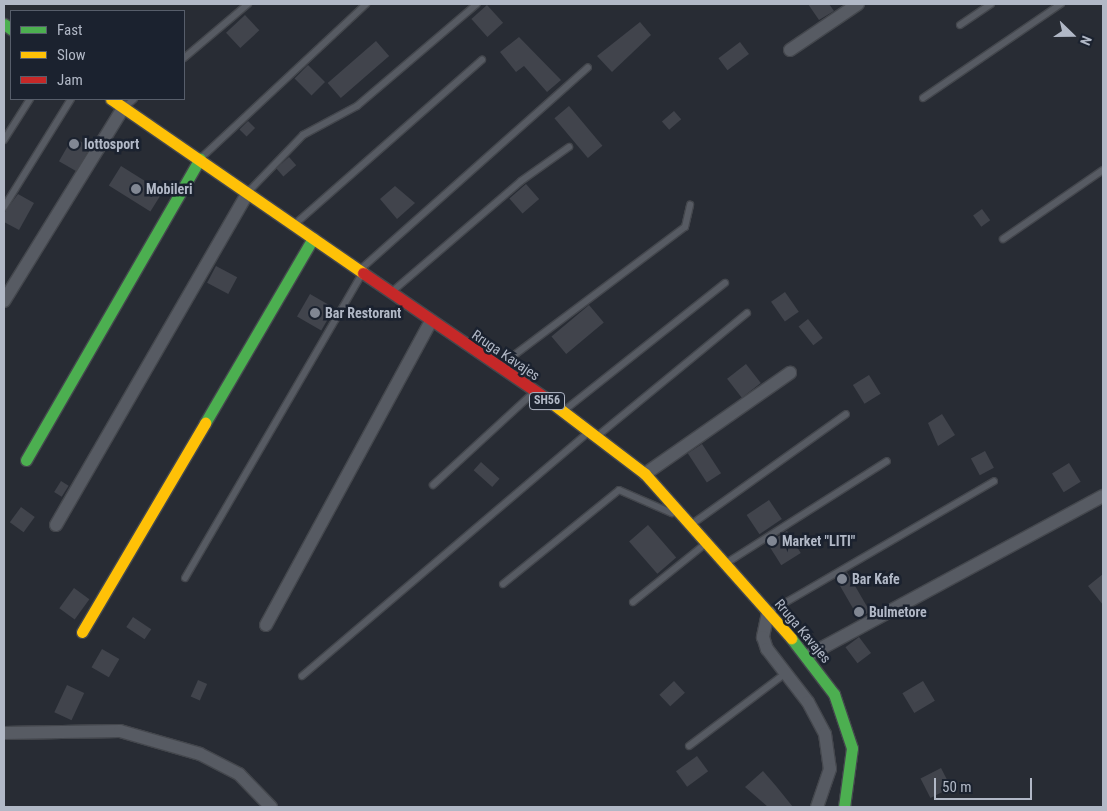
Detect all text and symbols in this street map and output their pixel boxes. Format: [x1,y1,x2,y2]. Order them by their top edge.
legend [10,10,185,100]
north arrow [1047,10,1097,60]
text: Fast [57,21,82,39]
text: N [1077,34,1095,48]
text: Slow [57,46,86,64]
text: Jam [57,71,83,89]
place label: lottosport [84,136,139,152]
marker: lottosport [68,138,80,150]
place label: Mobileri [146,181,192,197]
marker: Mobileri [130,183,142,195]
place label: Bar Restorant [325,305,401,321]
marker: Bar Restorant [309,307,321,319]
street label: Rruga Kavajes [469,326,543,384]
road number: SH56 [528,392,566,411]
place label: Market "LITI" [782,533,855,549]
marker: Market "LITI" [766,535,778,547]
place label: Bar Kafe [852,571,900,587]
marker: Bar Kafe [836,573,848,585]
street label: Rruga Kavajes [771,596,835,666]
place label: Bulmetore [869,604,927,620]
marker: Bulmetore [853,606,865,618]
scale bar [937,768,1034,800]
text: 50 m [942,778,972,796]

